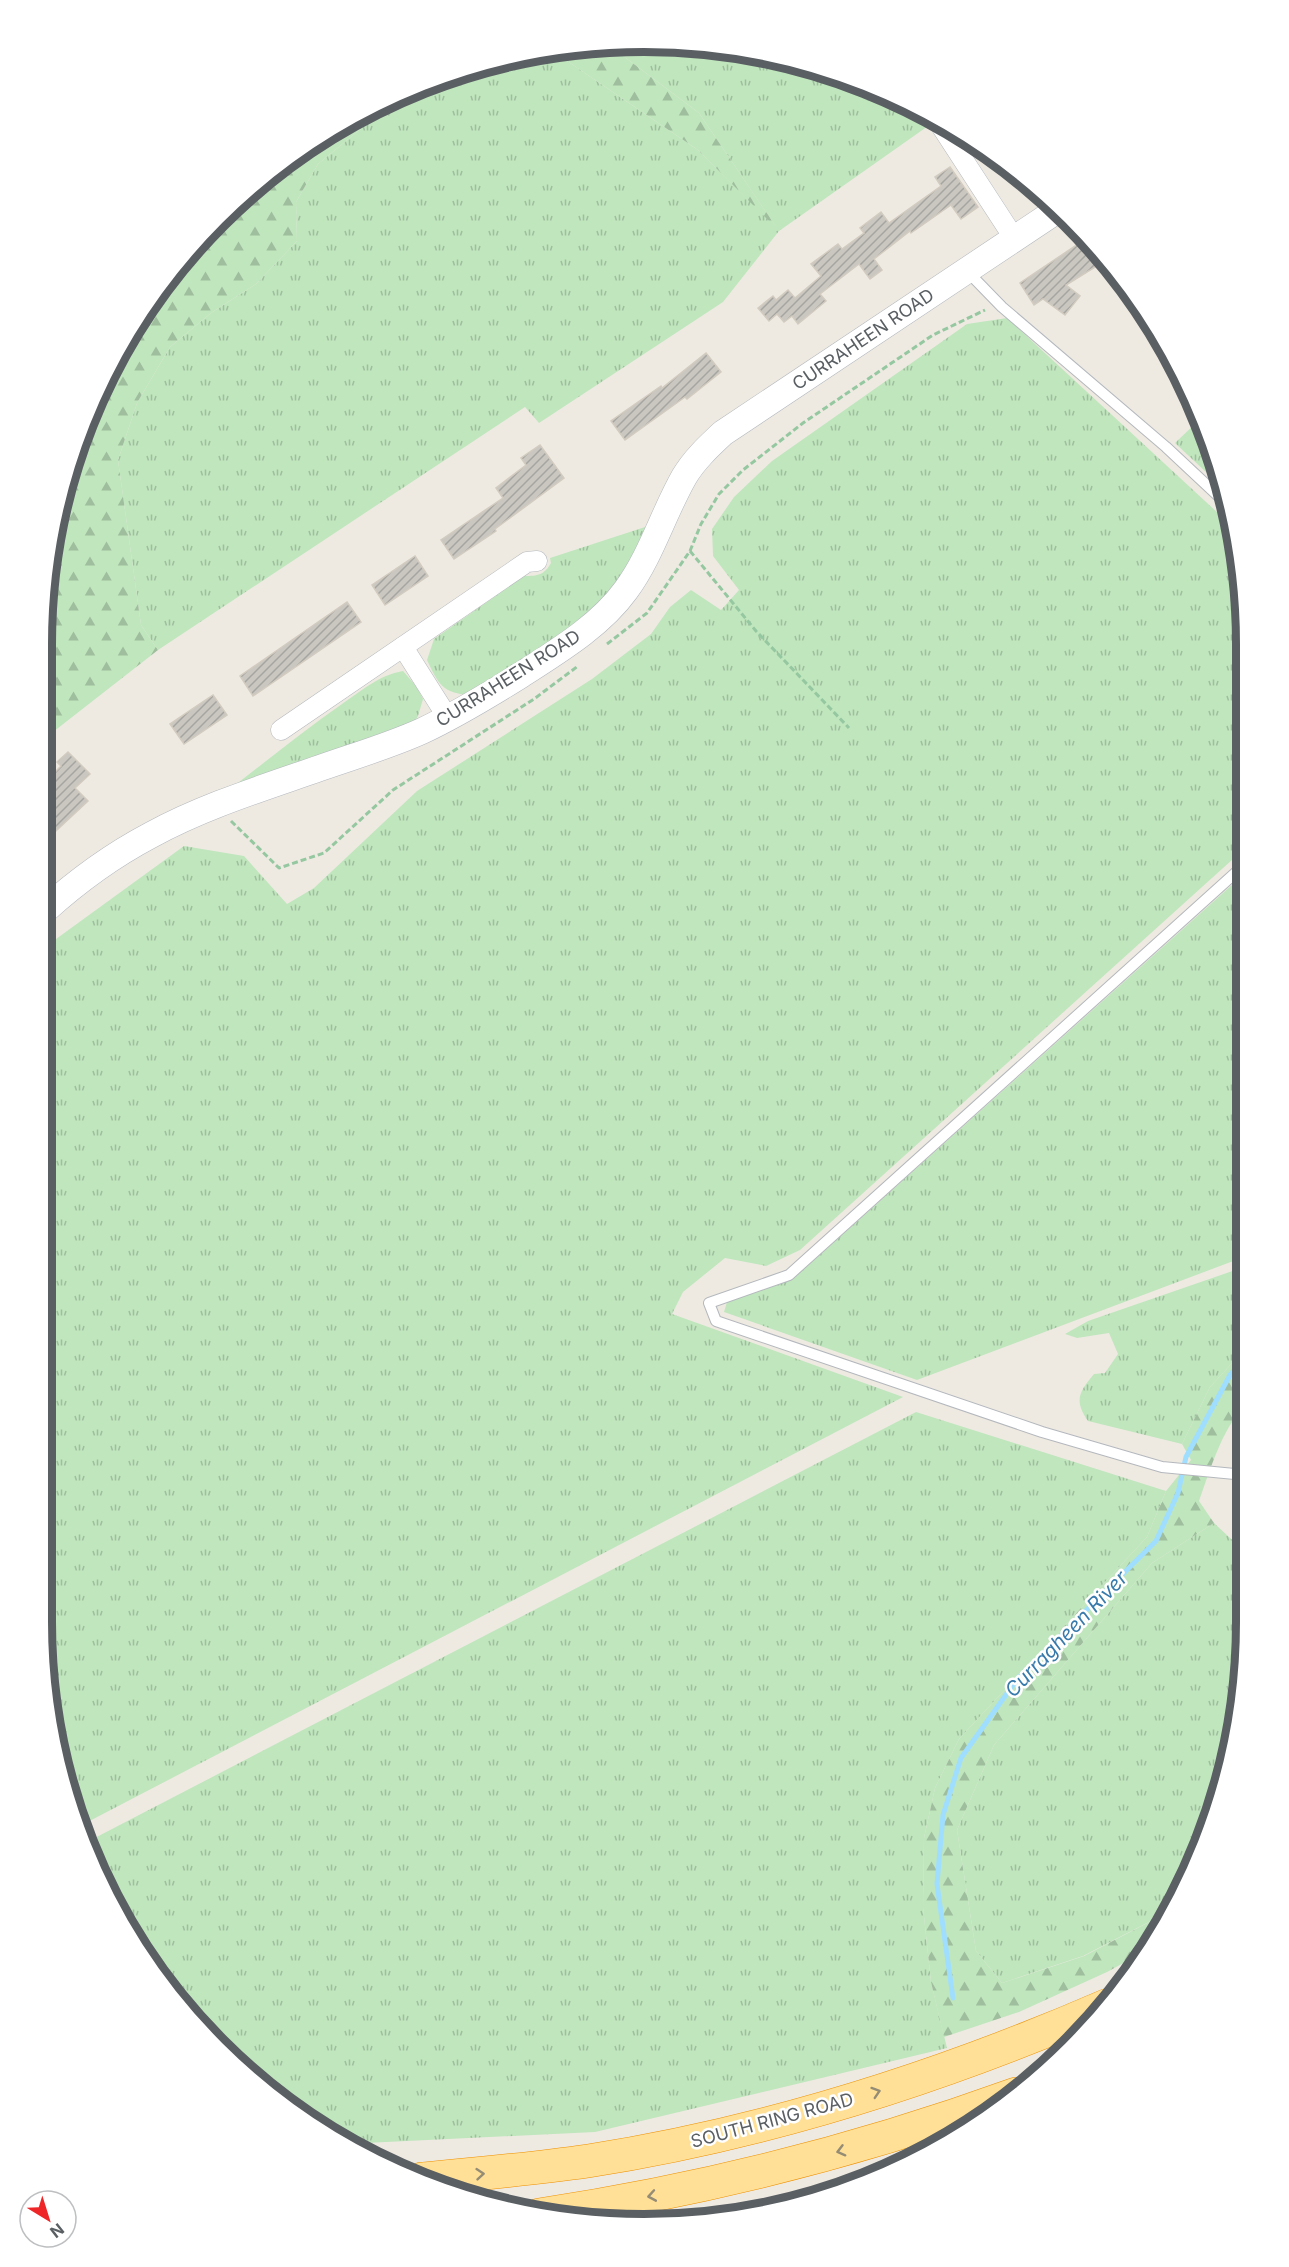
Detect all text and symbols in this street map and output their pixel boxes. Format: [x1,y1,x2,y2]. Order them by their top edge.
street label: CURRAHEEN ROAD [788,284,938,394]
street label: CURRAHEEN ROAD [432,625,584,731]
water label: Curragheen River [1000,1566,1133,1702]
one-way arrow [870,2087,881,2099]
street label: SOUTH RING ROAD [688,2088,856,2152]
one-way arrow [836,2144,846,2157]
one-way arrow [475,2168,485,2181]
north arrow [18,2189,78,2249]
one-way arrow [647,2189,657,2202]
text: N [46,2219,68,2242]

